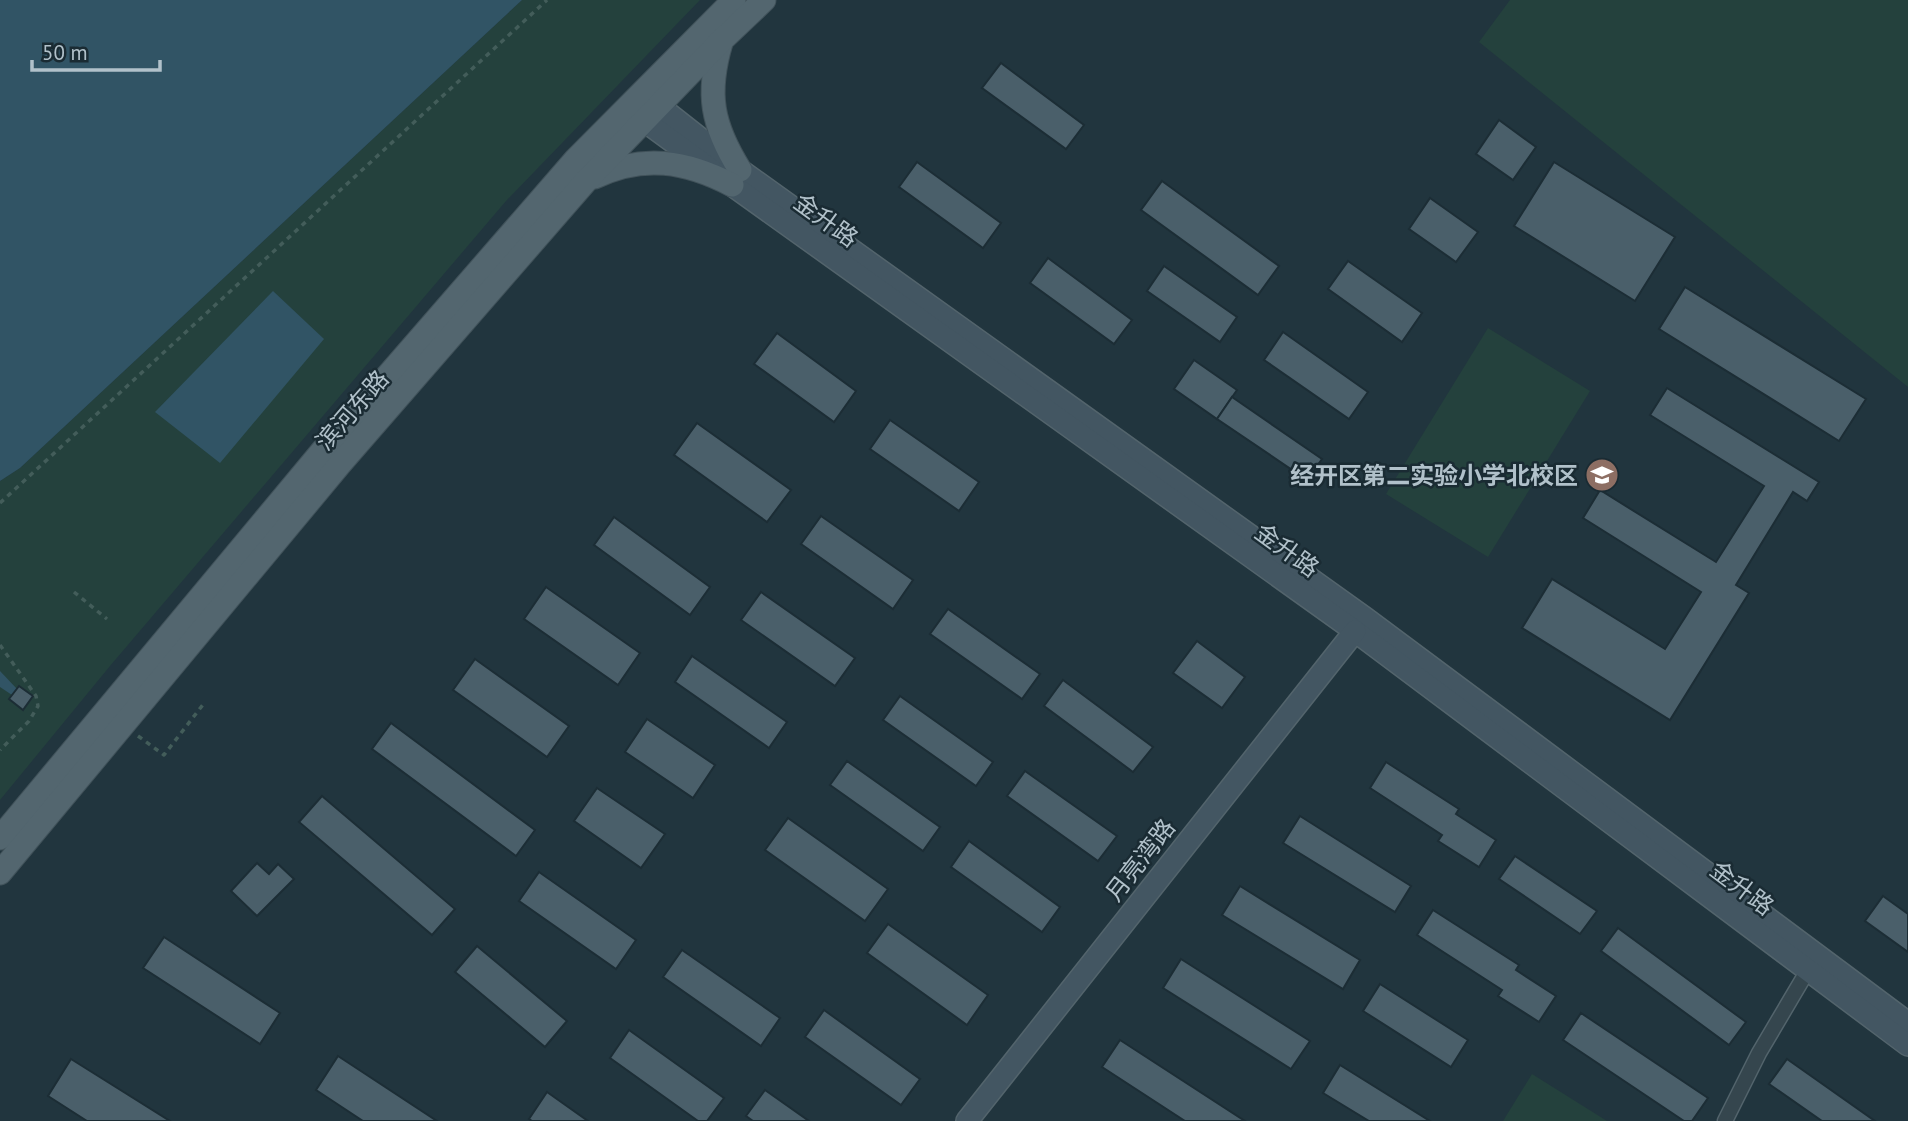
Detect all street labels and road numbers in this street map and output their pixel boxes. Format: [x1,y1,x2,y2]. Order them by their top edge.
street label: 金升路 [788,186,864,254]
street label: 滨河东路 [309,364,395,456]
street label: 金升路 [1249,516,1325,584]
street label: 月亮湾路 [1098,813,1182,907]
street label: 金升路 [1704,854,1780,922]

